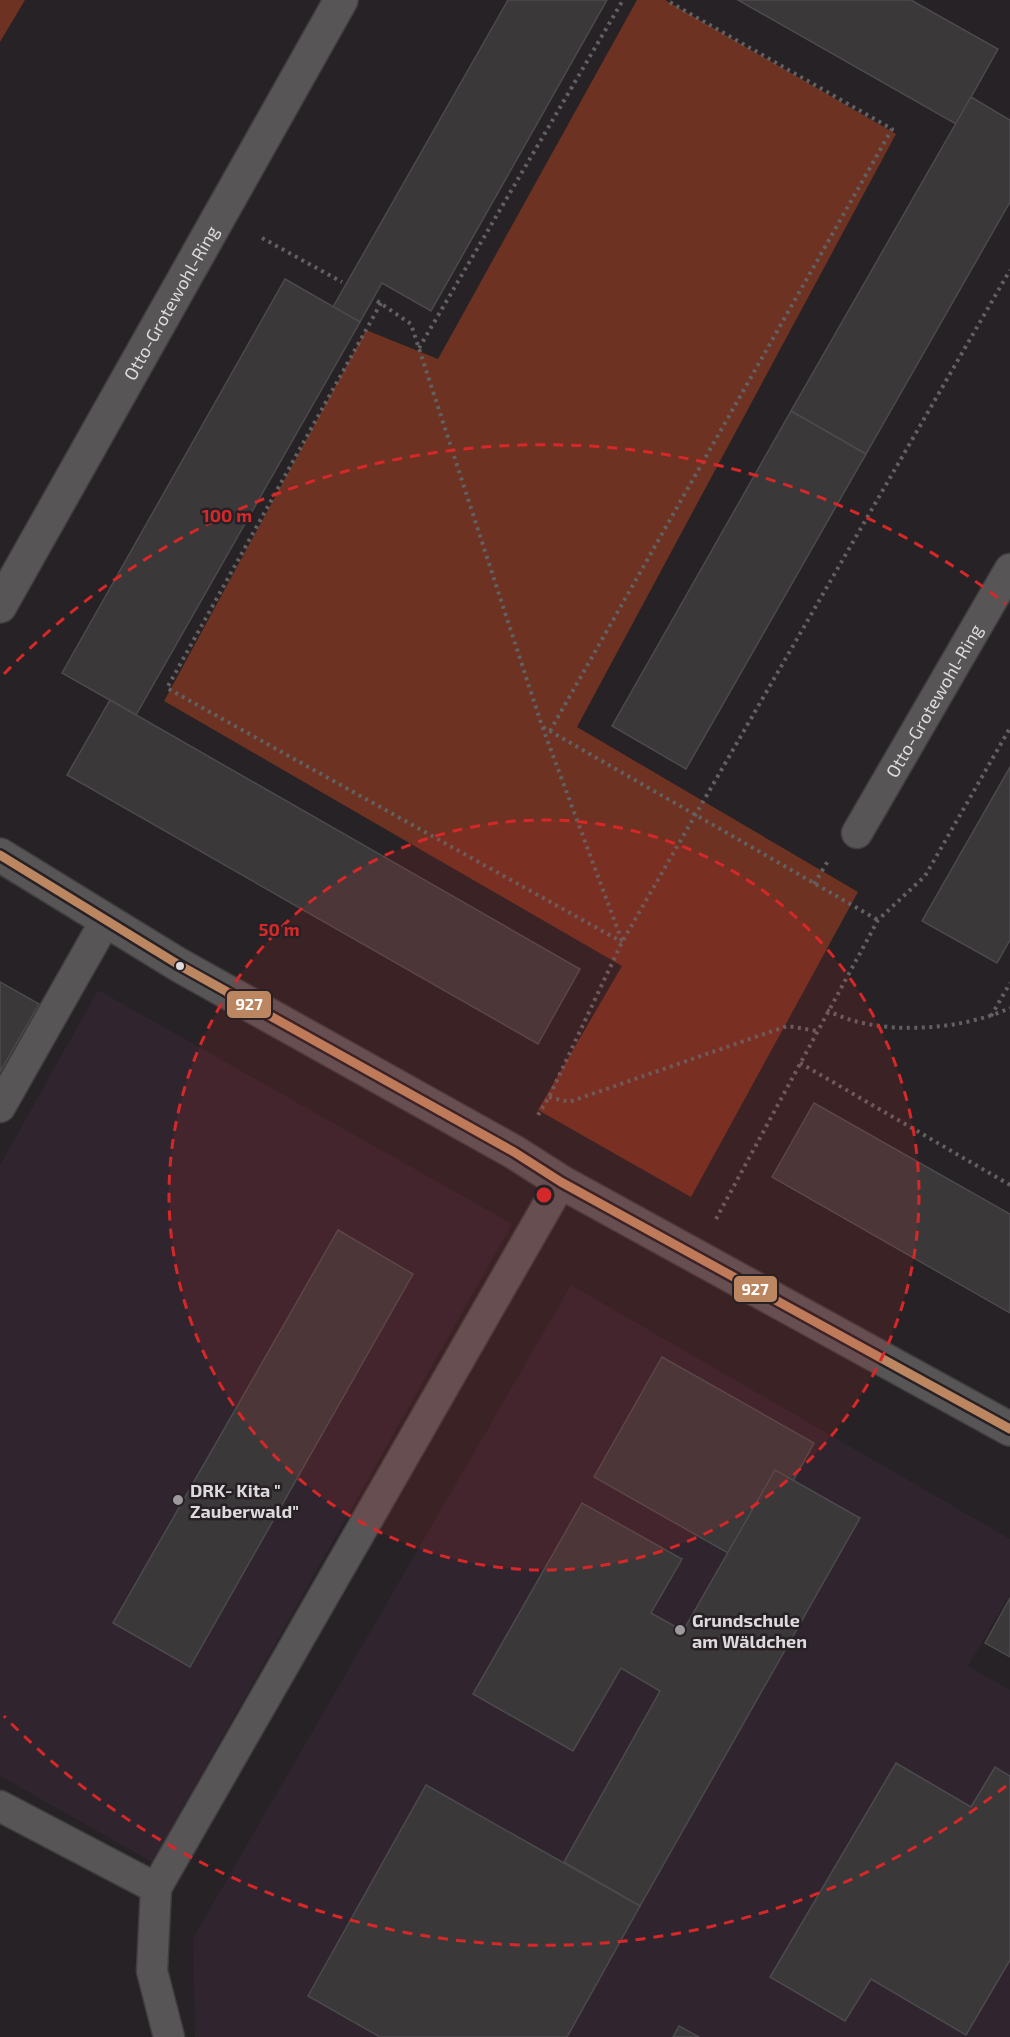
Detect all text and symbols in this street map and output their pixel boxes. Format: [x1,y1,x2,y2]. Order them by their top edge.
street label: Otto-Grotewohl-Ring [118,222,223,384]
text: 100 m [202,504,252,526]
street label: Otto-Grotewohl-Ring [881,620,987,781]
text: 50 m [258,918,300,940]
unlabelled marker [174,960,186,972]
line badge: 927 [226,990,272,1019]
text: 927 [235,994,263,1013]
centre of rings [534,1185,554,1205]
line badge: 927 [733,1275,778,1303]
text: 927 [741,1279,769,1298]
place label: DRK- Kita " Zauberwald" [190,1479,299,1522]
marker: DRK- Kita " Zauberwald" [171,1493,185,1507]
place label: Grundschule am Wäldchen [692,1609,807,1652]
marker: Grundschule am Wäldchen [673,1623,687,1637]

